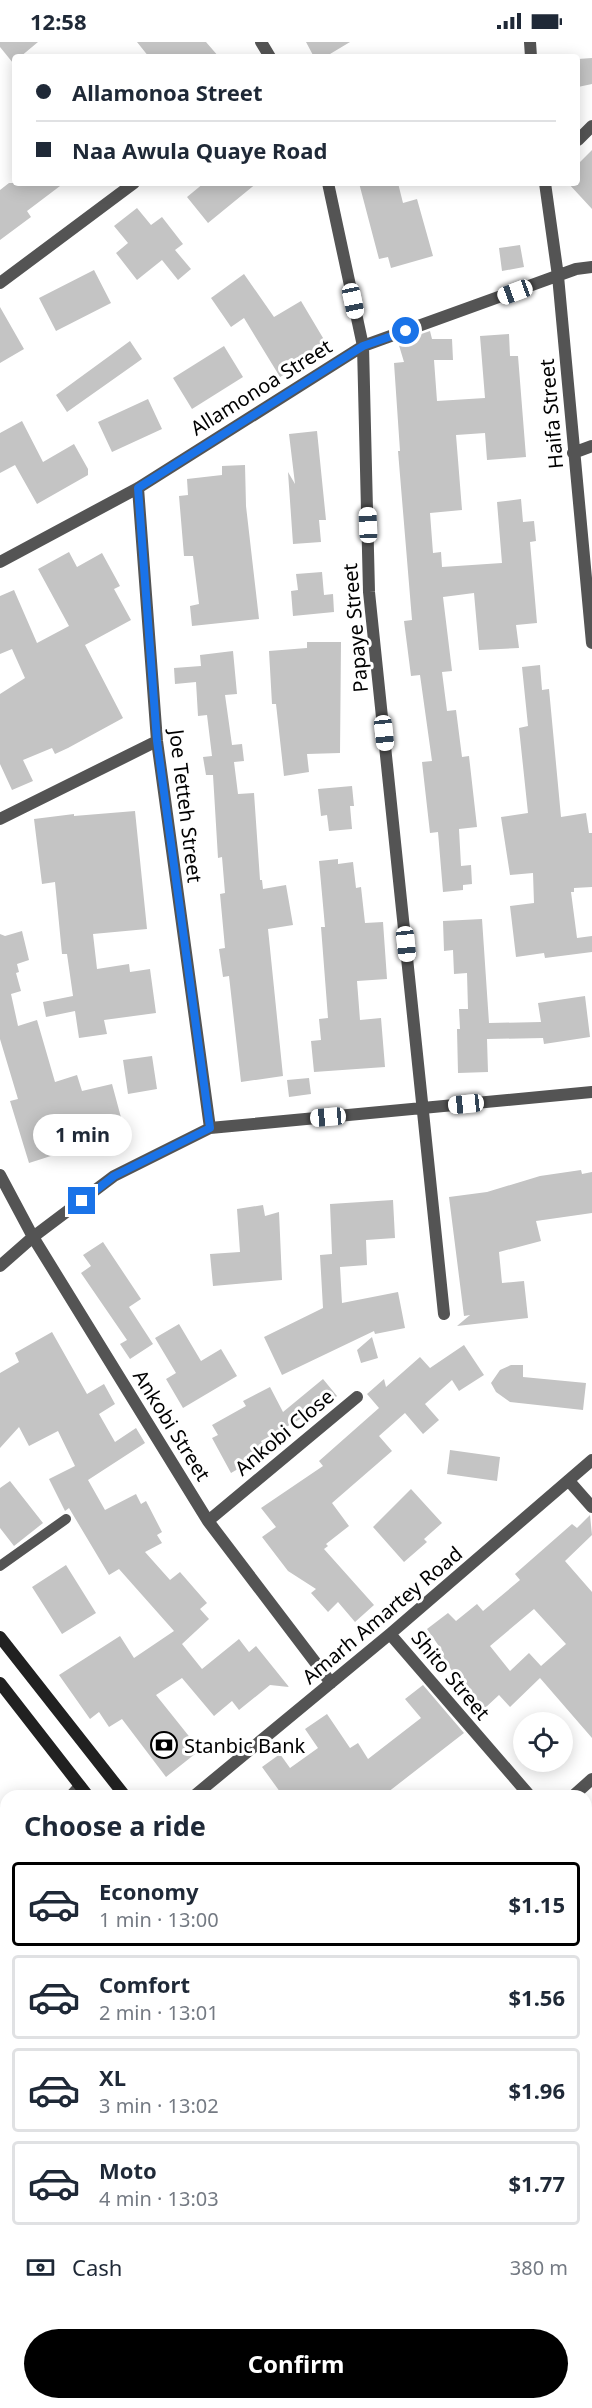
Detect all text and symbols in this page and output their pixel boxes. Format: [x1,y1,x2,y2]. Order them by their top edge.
text: 12:58 [30,6,87,36]
text: Allamonoa Street [72,77,263,107]
text: Naa Awula Quaye Road [72,135,327,165]
car [495,277,535,307]
car [340,282,366,320]
route start [392,317,419,344]
street label: Allamonoa Street [185,333,337,441]
street label: Haifa Street [533,358,569,470]
car [358,507,378,543]
street label: Papaye Street [336,562,374,694]
car [373,714,395,752]
street label: Joe Tetteh Street [163,726,209,884]
car [395,925,417,963]
car [447,1093,485,1115]
car [309,1106,347,1128]
callout: 1 min [32,1114,132,1156]
text: 1 min [55,1121,110,1148]
route end [68,1187,95,1214]
street label: Ankobi Street [127,1364,217,1486]
street label: Ankobi Close [229,1383,339,1481]
street label: Amarh Amartey Road [296,1540,468,1690]
street label: Shito Street [406,1625,496,1725]
map controls [513,1712,573,1772]
button: locate [513,1712,573,1772]
bank icon: Stanbic Bank [149,1730,179,1760]
place label: Stanbic Bank [184,1732,306,1759]
text: Choose a ride [24,1807,206,1844]
text: Economy [99,1876,198,1906]
icon: car [27,1877,81,1931]
text: $1.15 [508,1889,565,1919]
text: 1 min · 13:00 [99,1906,219,1933]
text: Comfort [99,1969,190,1999]
icon: car [27,1970,81,2024]
text: $1.56 [508,1982,565,2012]
text: 2 min · 13:01 [99,1999,219,2026]
text: XL [99,2062,126,2092]
icon: car [27,2063,81,2117]
text: $1.96 [508,2075,565,2105]
text: 3 min · 13:02 [99,2092,219,2119]
text: Moto [99,2155,157,2185]
icon: car [27,2156,81,2210]
text: $1.77 [508,2168,565,2198]
text: 4 min · 13:03 [99,2185,219,2212]
icon: cash [24,2251,57,2284]
text: Cash [72,2252,122,2282]
text: 380 m [510,2254,568,2281]
button: Confirm [24,2329,568,2398]

